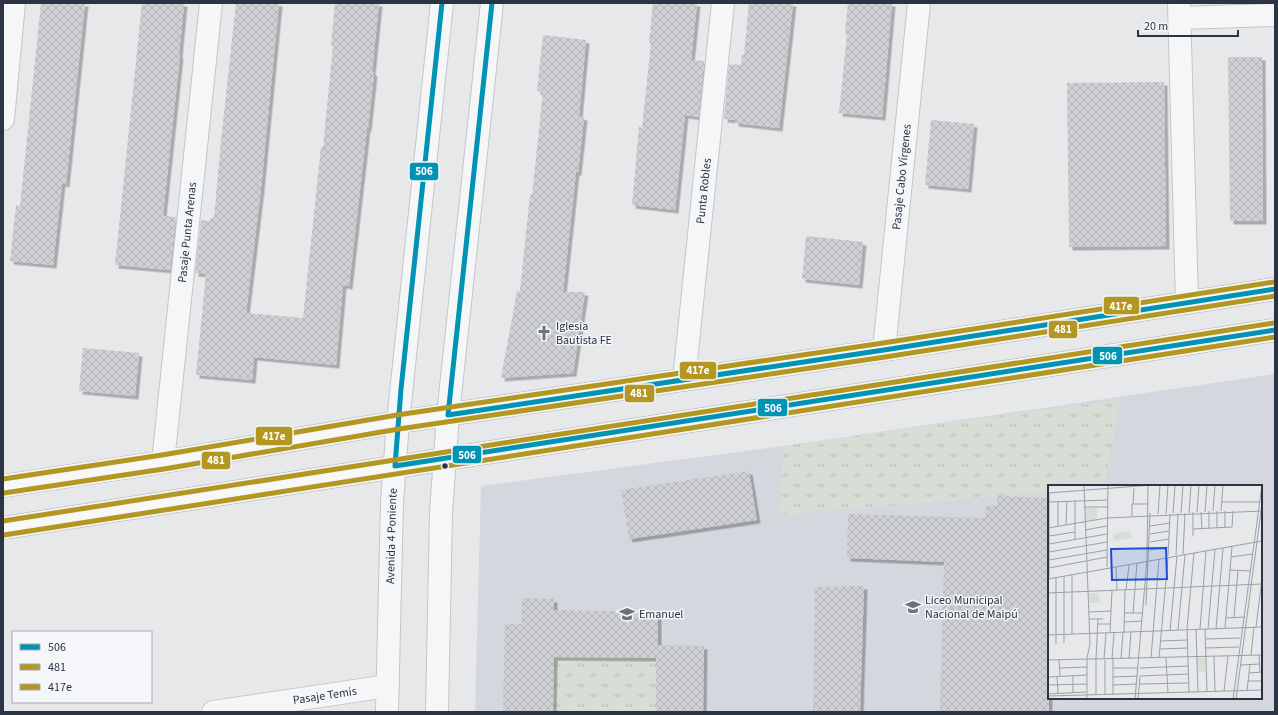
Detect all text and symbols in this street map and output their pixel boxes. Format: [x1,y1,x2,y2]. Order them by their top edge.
scale bar [1138,12,1238,38]
text: 20 m [1144,18,1168,35]
street label: Pasaje Cabo Vírgenes [888,123,916,231]
street label: Punta Robles [692,157,716,225]
line badge: 506 [409,162,439,181]
text: 506 [415,164,433,179]
street label: Pasaje Punta Arenas [174,181,201,283]
line badge: 417e [1103,296,1140,315]
text: 417e [1109,299,1133,314]
place label: Iglesia Bautista FE [556,318,612,349]
line badge: 481 [1048,320,1078,339]
text: 481 [1054,322,1072,337]
church icon: Iglesia Bautista FE [535,324,553,342]
line badge: 506 [1092,346,1123,365]
text: 506 [1099,349,1117,364]
line badge: 417e [679,361,717,380]
text: 417e [686,363,710,378]
line badge: 481 [624,384,655,403]
text: 481 [630,386,648,401]
line badge: 506 [757,398,788,417]
text: 506 [764,401,782,416]
line badge: 417e [255,426,293,446]
text: 417e [262,429,286,444]
line badge: 506 [452,445,482,464]
text: 506 [458,448,476,463]
line badge: 481 [201,451,231,470]
text: 481 [207,453,225,468]
unlabelled marker [440,461,450,471]
inset map [1048,485,1262,699]
street label: Avenida 4 Poniente [382,487,402,584]
place label: Liceo Municipal Nacional de Maipú [925,592,1018,623]
school or university icon: Liceo Municipal Nacional de Maipú [904,598,922,616]
school or university icon: Emanuel [618,605,636,623]
place label: Emanuel [639,606,683,623]
legend [12,631,152,703]
text: 506 [48,639,66,656]
text: 481 [48,659,66,676]
text: 417e [48,679,72,696]
street label: Pasaje Temis [292,683,358,709]

